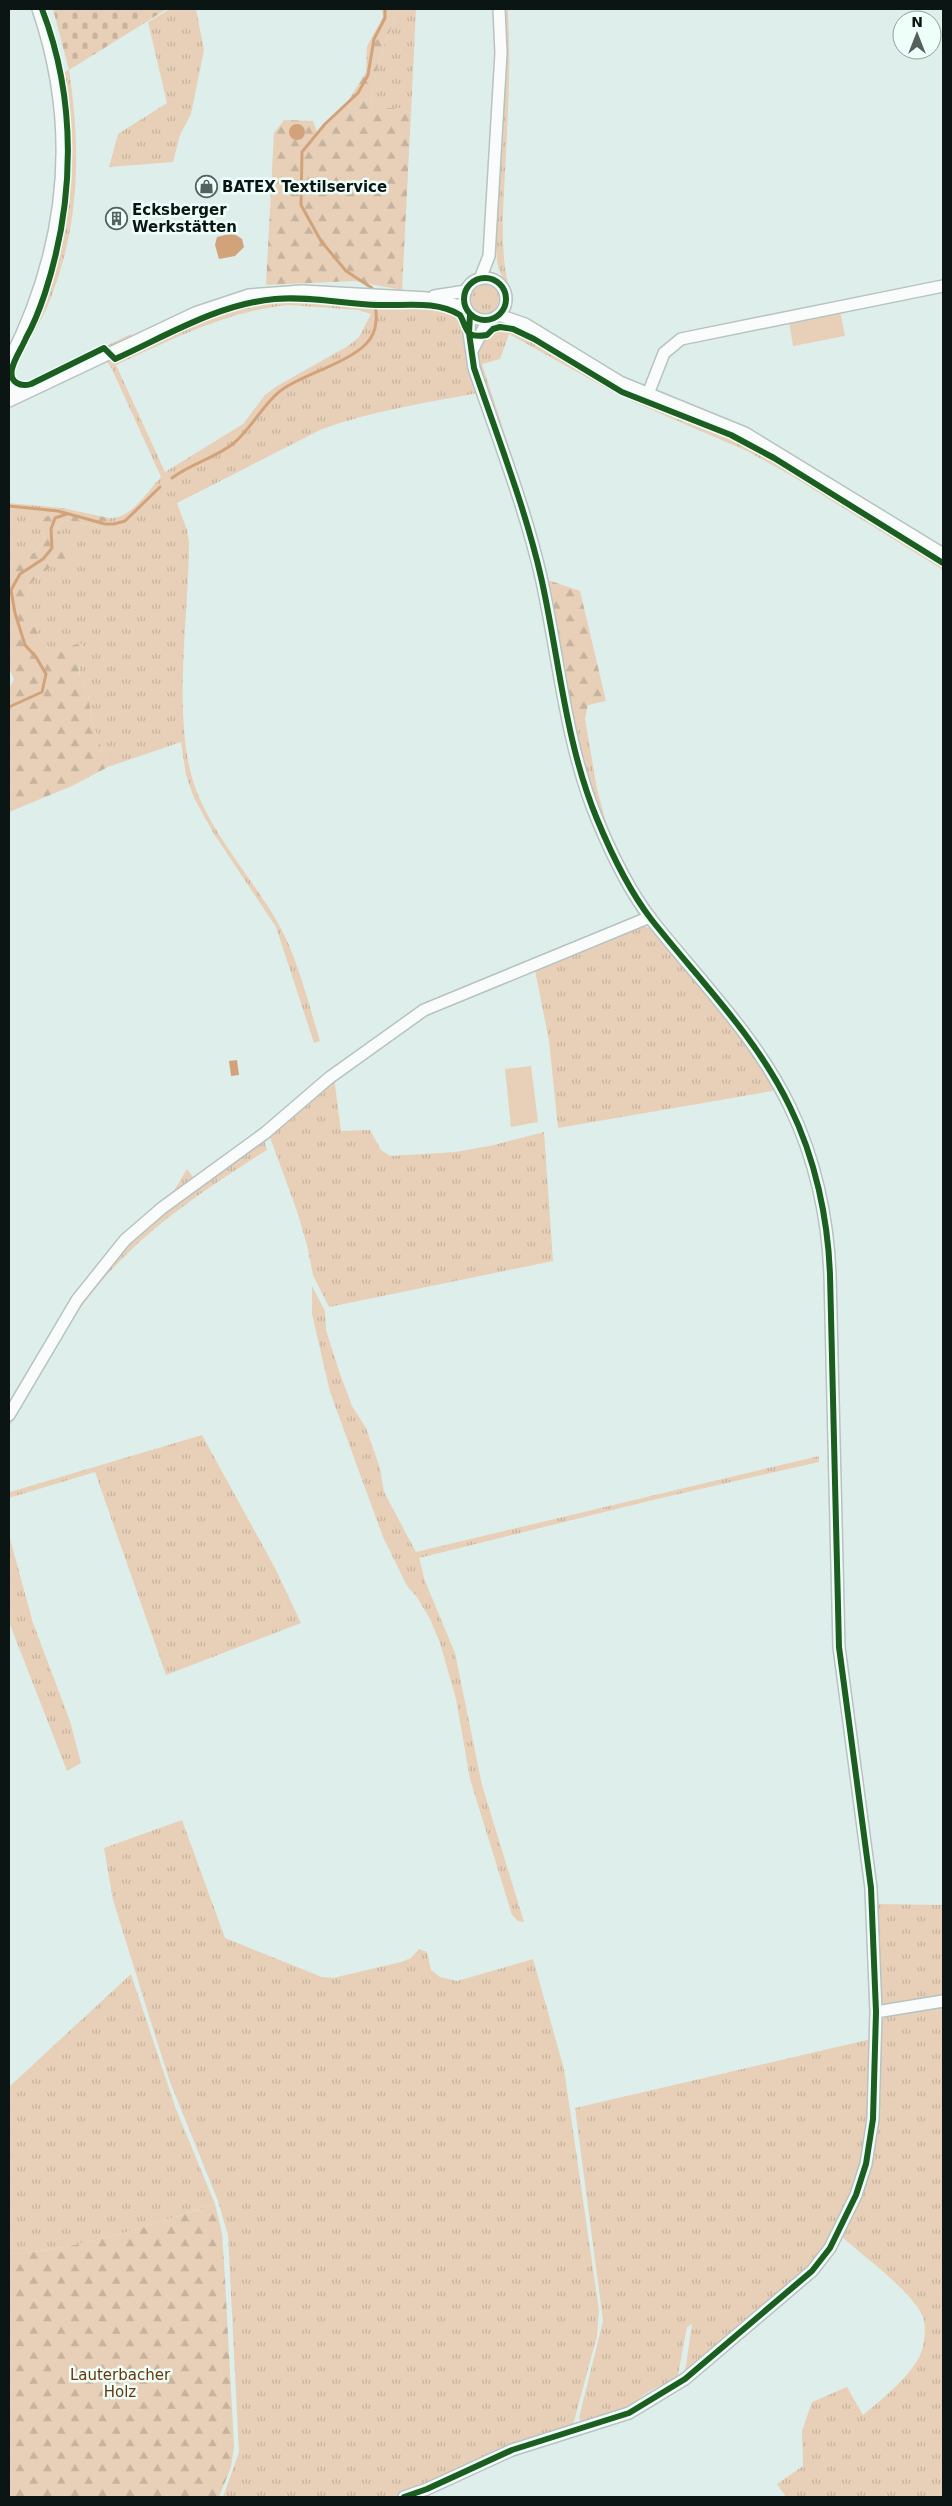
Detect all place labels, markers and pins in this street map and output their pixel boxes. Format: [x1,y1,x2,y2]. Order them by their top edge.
shop icon: BATEX Textilservice [194,175,218,199]
place label: BATEX Textilservice [222,178,387,196]
place label: Ecksberger Werkstätten [132,201,237,236]
building icon: Ecksberger Werkstätten [104,207,128,231]

